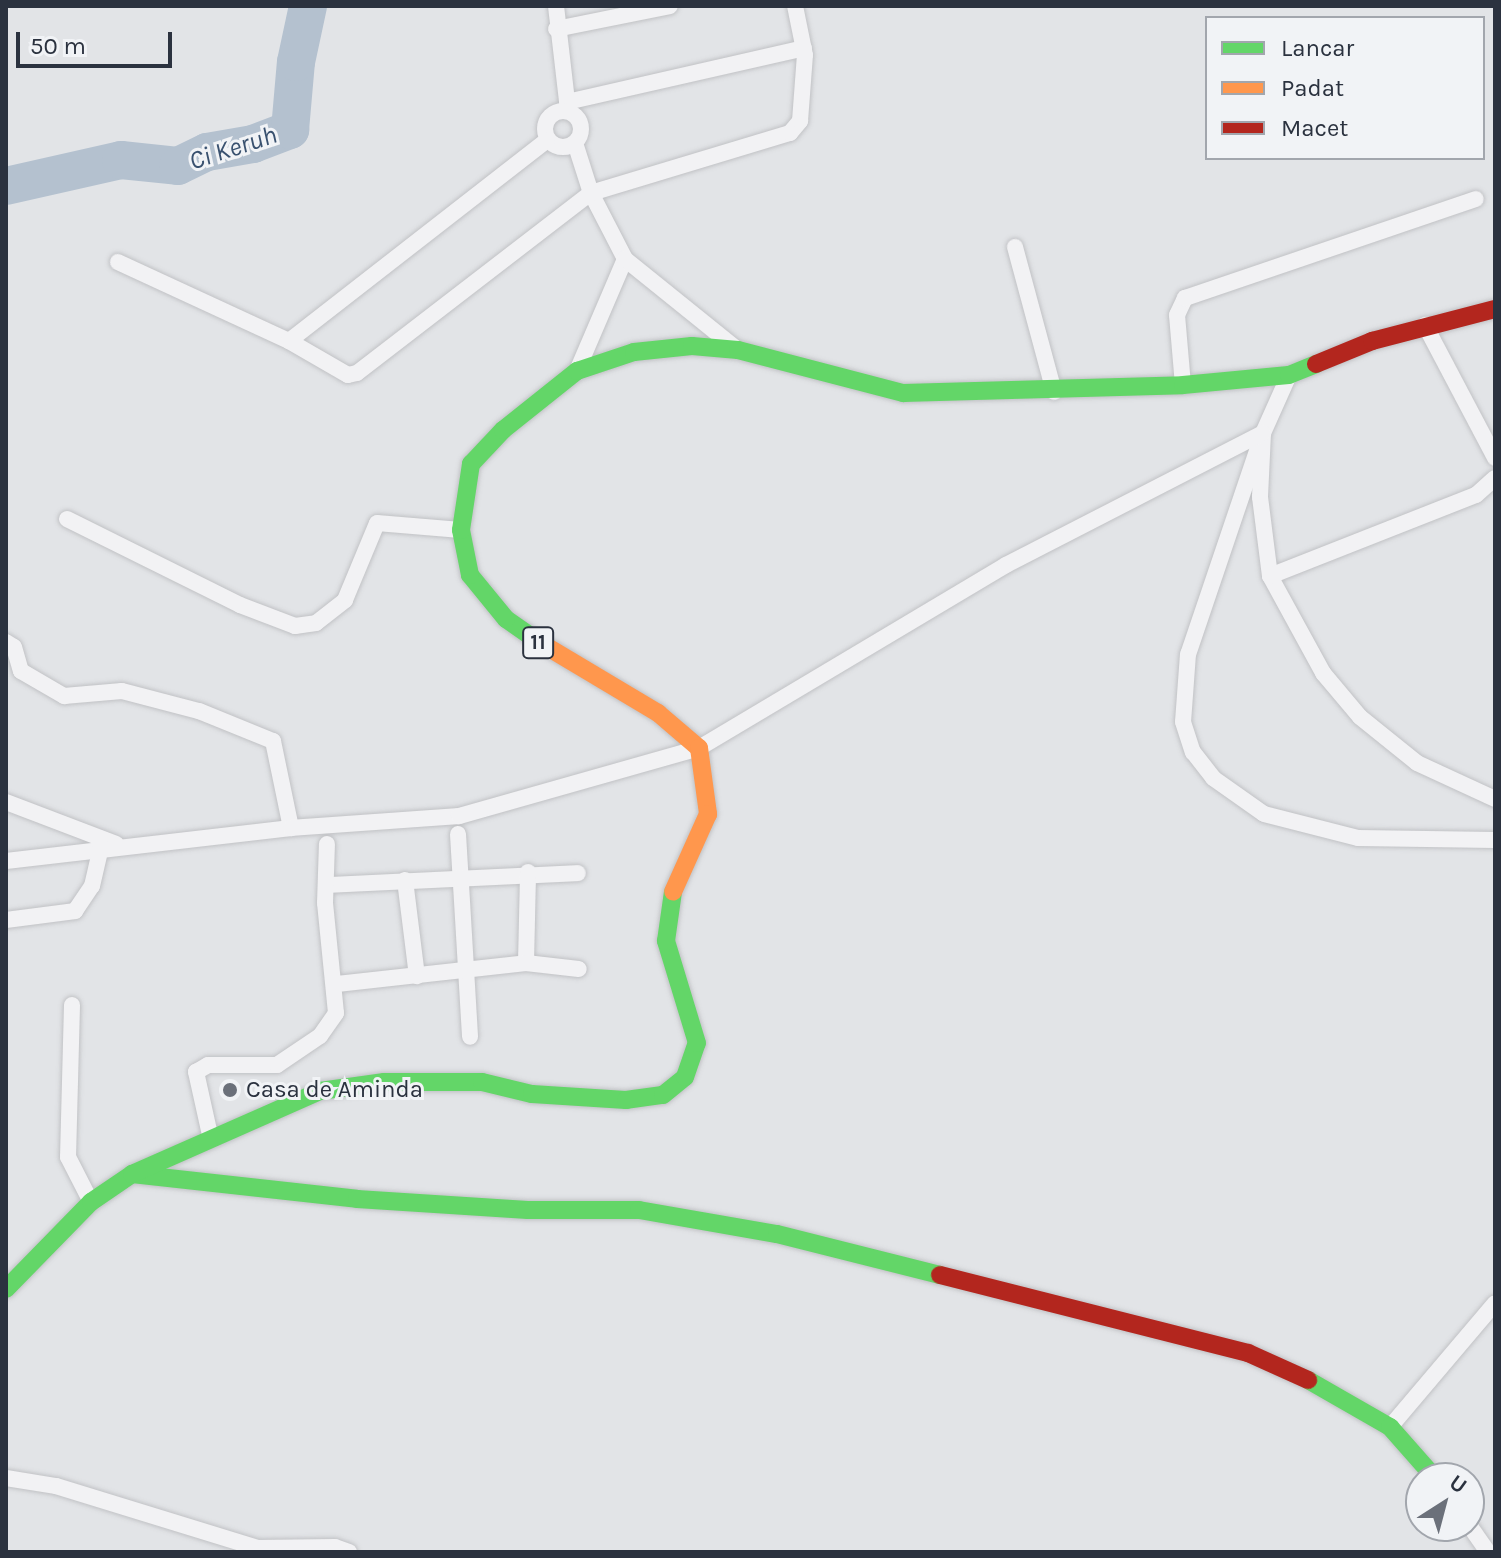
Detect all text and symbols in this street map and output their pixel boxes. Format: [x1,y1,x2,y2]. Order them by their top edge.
scale bar [20,16,176,66]
legend [1205,16,1485,160]
text: 50 m [30,32,86,60]
text: Lancar [1281,34,1354,62]
text: Padat [1281,74,1344,102]
text: Macet [1281,114,1348,142]
water label: Ci Keruh [185,119,281,177]
road number: 11 [522,625,554,661]
place label: Casa de Aminda [246,1076,423,1104]
marker: Casa de Aminda [221,1081,239,1099]
north arrow [1405,1462,1485,1542]
text: U [1444,1469,1472,1499]

